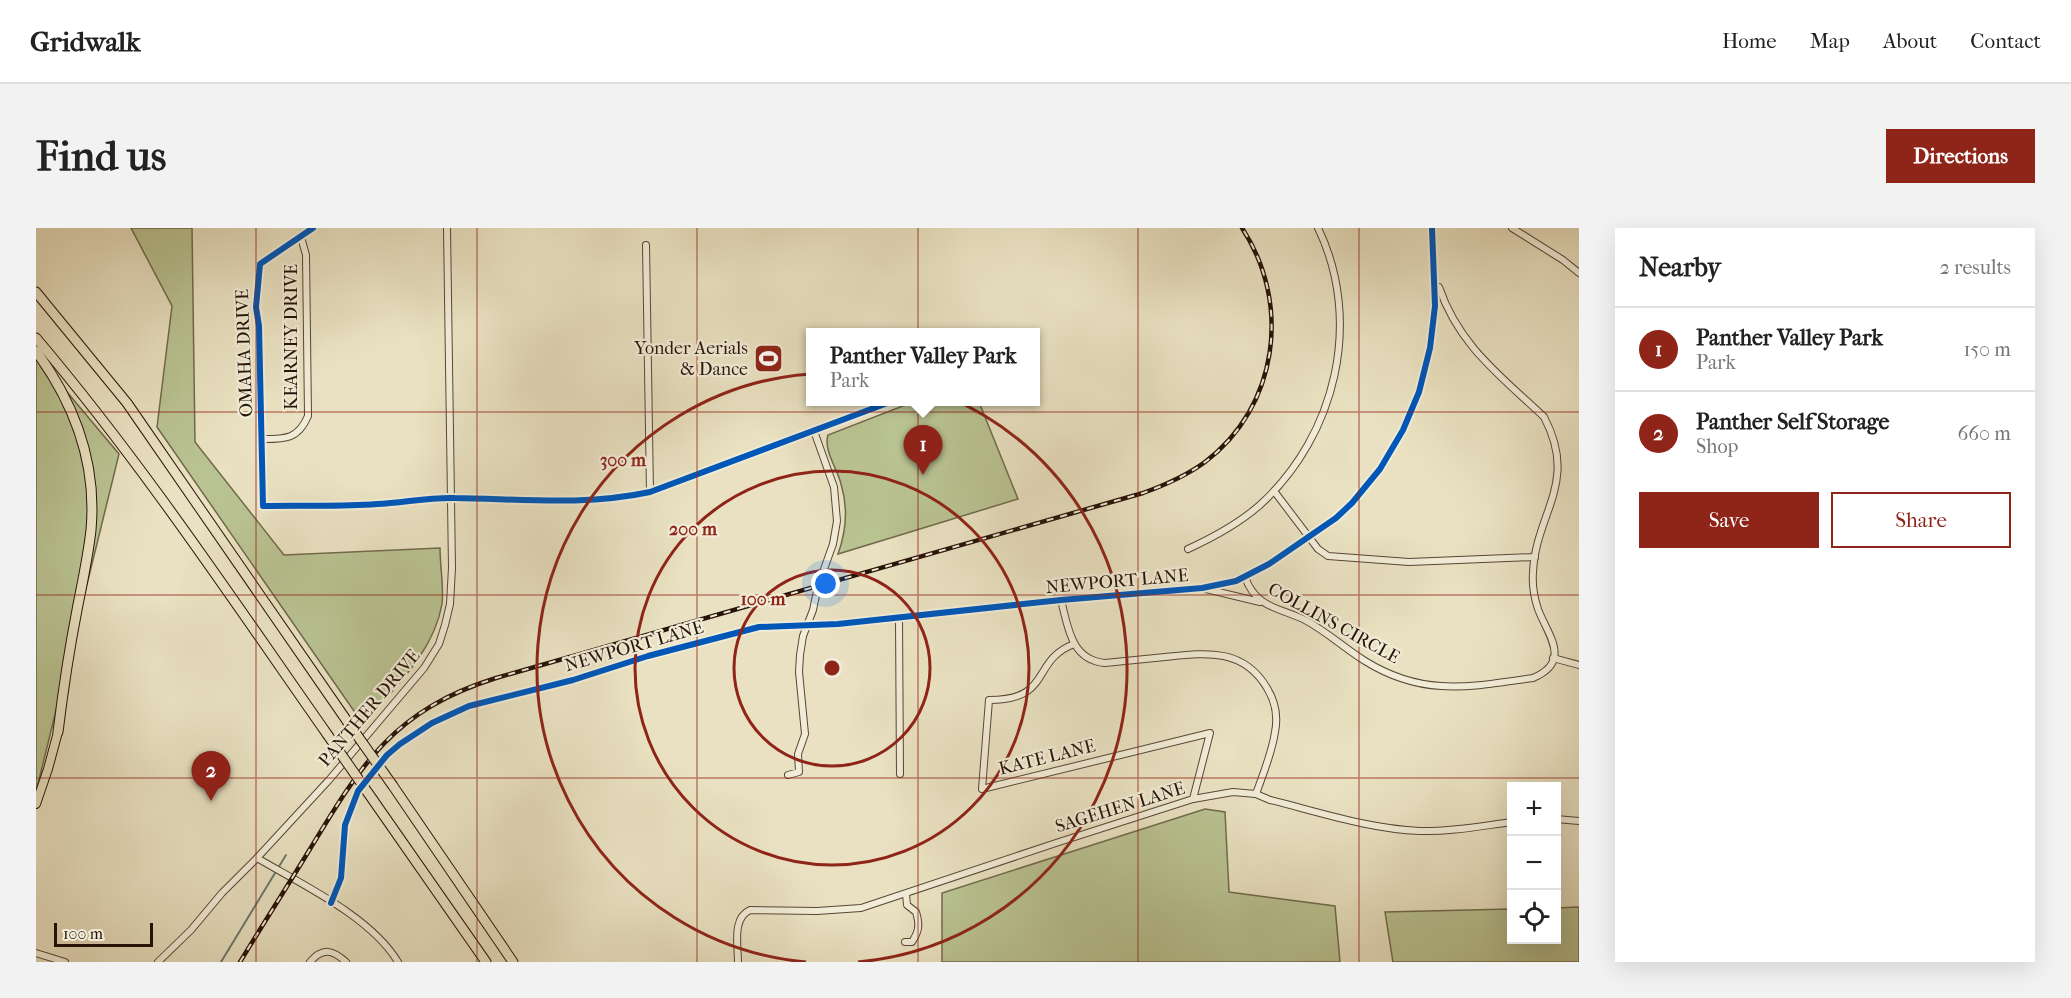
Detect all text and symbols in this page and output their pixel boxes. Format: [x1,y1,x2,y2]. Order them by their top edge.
text: Gridwalk [30,25,141,58]
text: Home [1722,29,1777,53]
text: Map [1810,29,1850,53]
text: About [1883,29,1937,53]
text: Contact [1970,29,2041,53]
button: Directions [1886,129,2035,183]
text: Find us [36,132,166,181]
text: Nearby [1639,252,1721,283]
text: 2 results [1940,256,2011,279]
street label: KEARNEY DRIVE [281,264,302,410]
street label: OMAHA DRIVE [232,289,257,417]
text: Panther Valley Park [1696,325,1883,351]
popup [806,328,1040,406]
place label: Yonder Aerials & Dance [633,338,748,380]
text: 1 [1655,338,1662,361]
text: 150 m [1963,338,2011,361]
sports icon: Yonder Aerials & Dance [753,342,785,374]
text: Panther Valley Park [830,343,1016,369]
text: Park [1696,351,1736,374]
text: Park [830,369,869,392]
text: Panther Self Storage [1696,409,1890,435]
text: 2 [1653,422,1664,445]
text: 660 m [1957,422,2011,445]
pin: 1 [904,426,942,475]
text: Shop [1696,435,1738,458]
text: 300 m [600,450,647,471]
button: Save [1639,492,1819,548]
button: Share [1831,492,2011,548]
text: 200 m [669,519,718,540]
street label: NEWPORT LANE [1045,565,1189,598]
your location [811,569,840,598]
street label: COLLINS CIRCLE [1264,579,1403,668]
text: 100 m [740,589,787,610]
street label: NEWPORT LANE [562,617,706,676]
street label: PANTHER DRIVE [314,646,424,771]
centre of rings [822,658,842,678]
street label: KATE LANE [997,735,1098,780]
pin: 2 [192,752,231,801]
street label: SAGEHEN LANE [1053,778,1188,837]
map controls [1507,782,1561,944]
button: + [1507,782,1561,836]
button: − [1507,836,1561,890]
button: locate [1507,890,1561,944]
scale bar [54,920,153,948]
text: 100 m [63,924,103,943]

